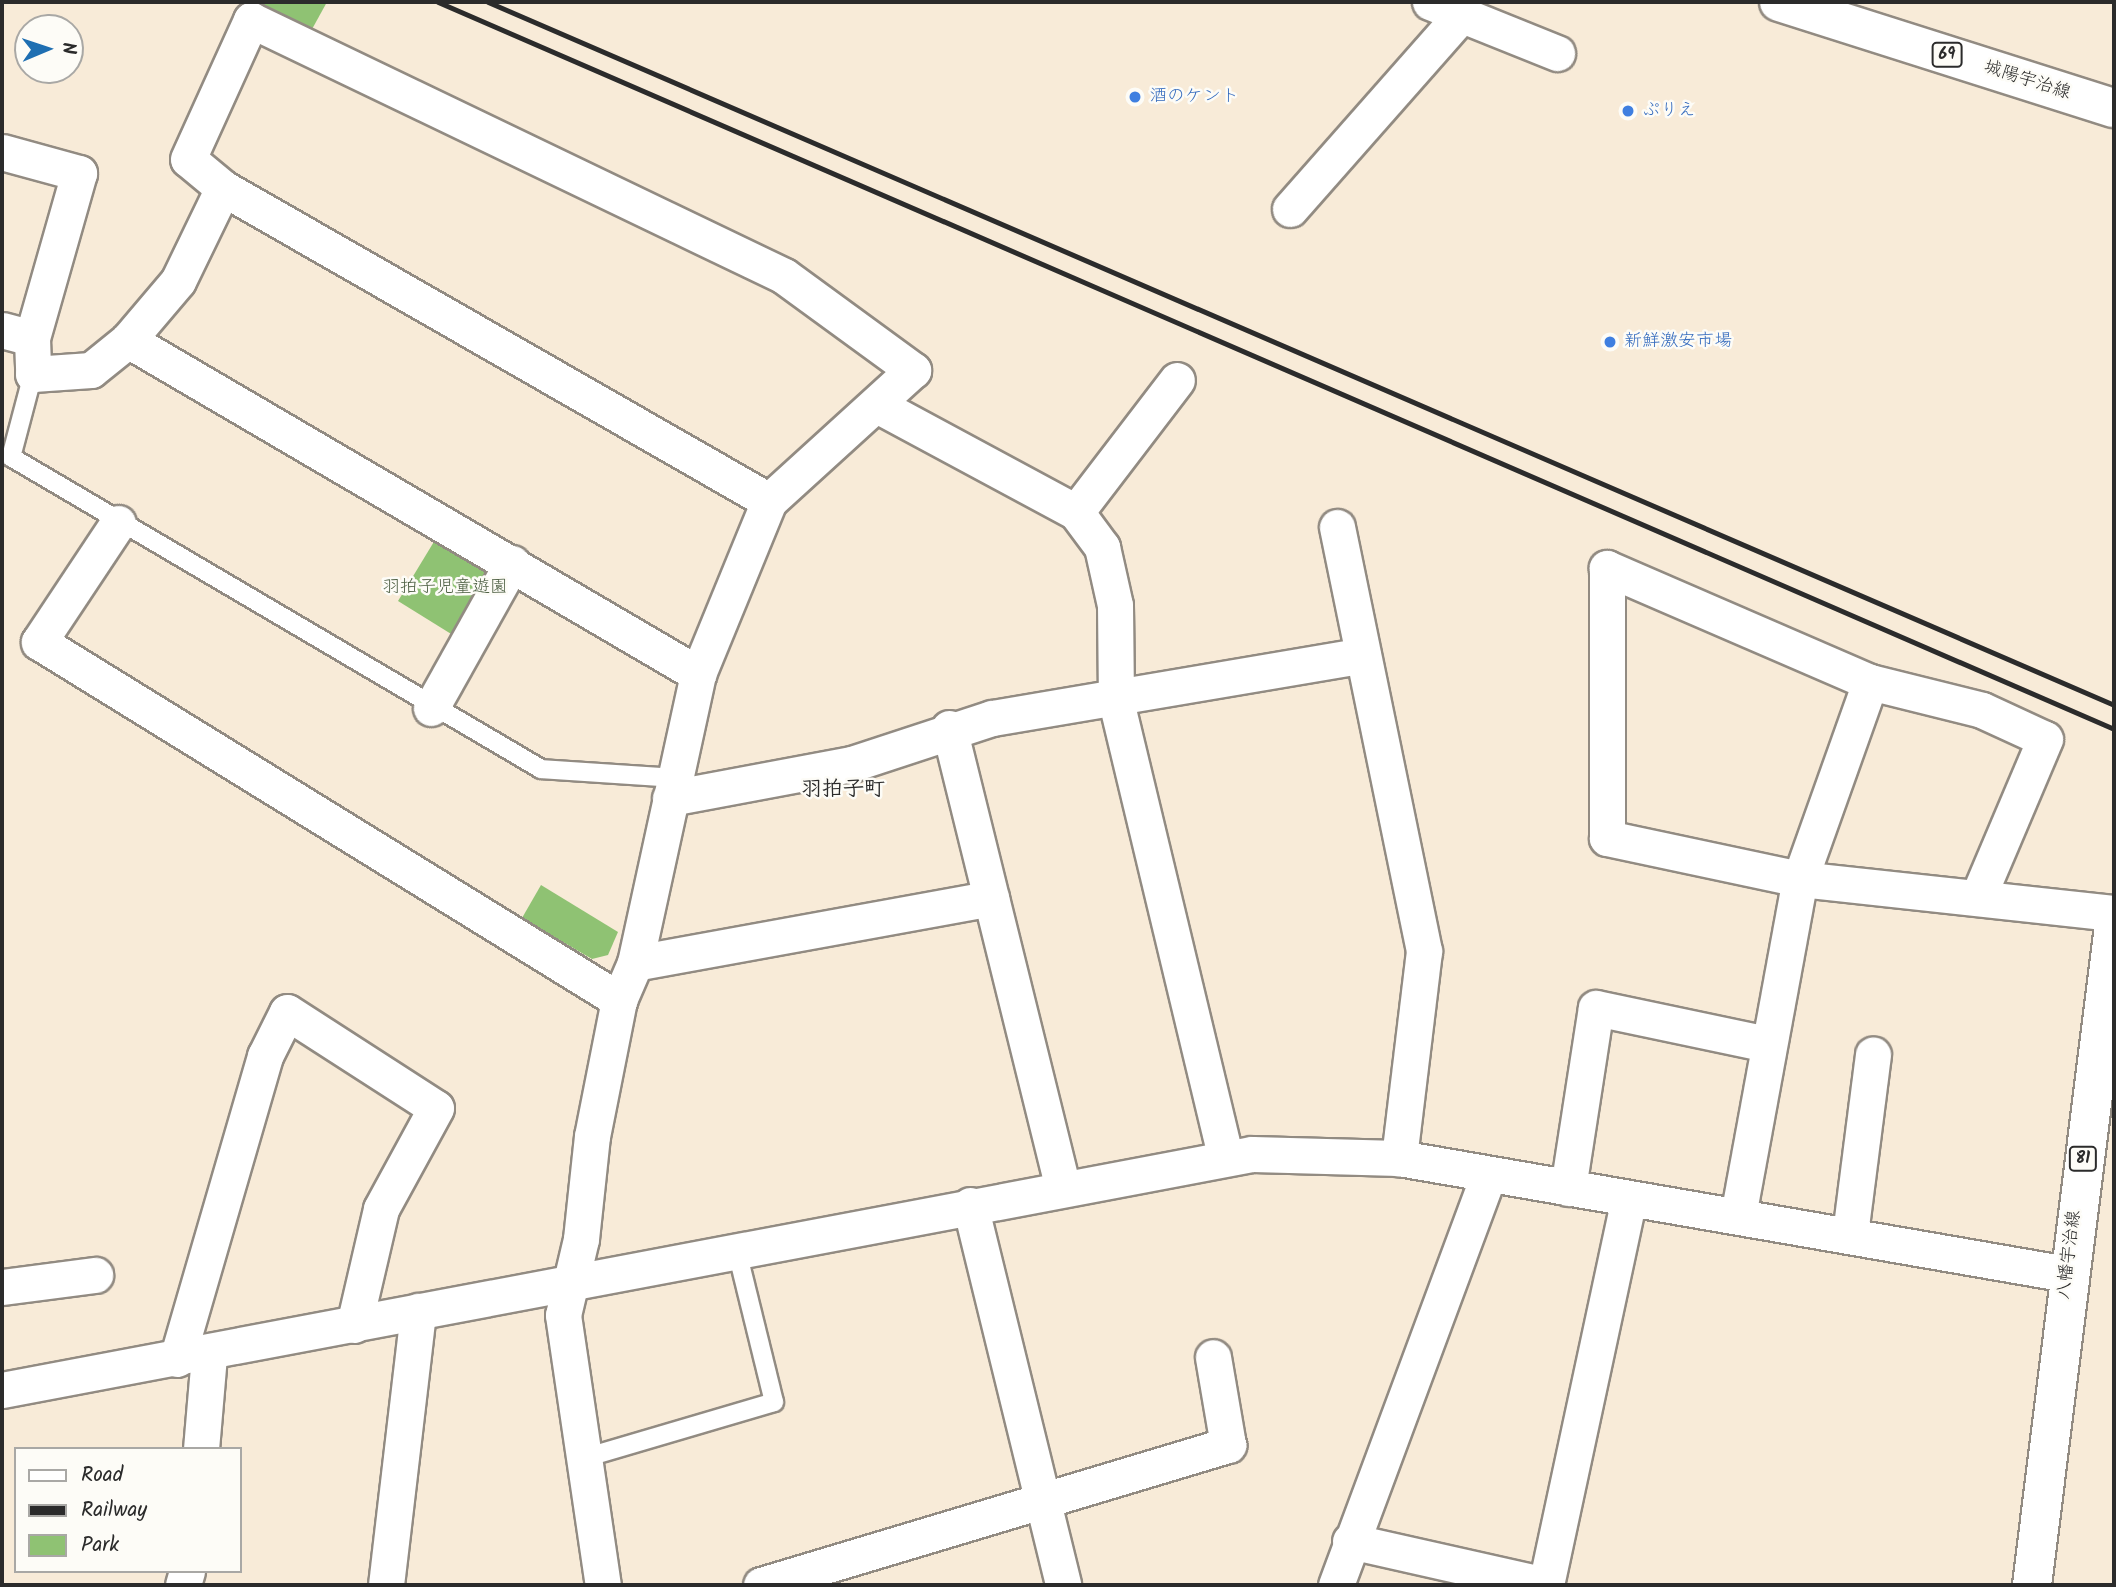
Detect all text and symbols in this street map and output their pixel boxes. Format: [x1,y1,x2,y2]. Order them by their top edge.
north arrow [14,14,84,84]
text: N [53,42,83,55]
road number: 69 [1931,42,1963,68]
street label: 城陽宇治線 [1981,57,2073,105]
place label: 酒のケント [1149,86,1239,108]
marker: 酒のケント [1127,89,1143,105]
place label: ぷりえ [1642,100,1696,122]
marker: ぷりえ [1620,103,1636,119]
place label: 新鮮激安市場 [1624,331,1732,353]
marker: 新鮮激安市場 [1602,334,1618,350]
park label: 羽拍子児童遊園 [382,577,508,599]
district label: 羽拍子町 [801,777,885,803]
road number: 81 [2067,1147,2099,1172]
street label: 八幡宇治線 [2054,1209,2086,1301]
legend [14,1447,242,1573]
text: Road [81,1459,123,1492]
text: Railway [81,1494,147,1527]
text: Park [81,1529,119,1562]

